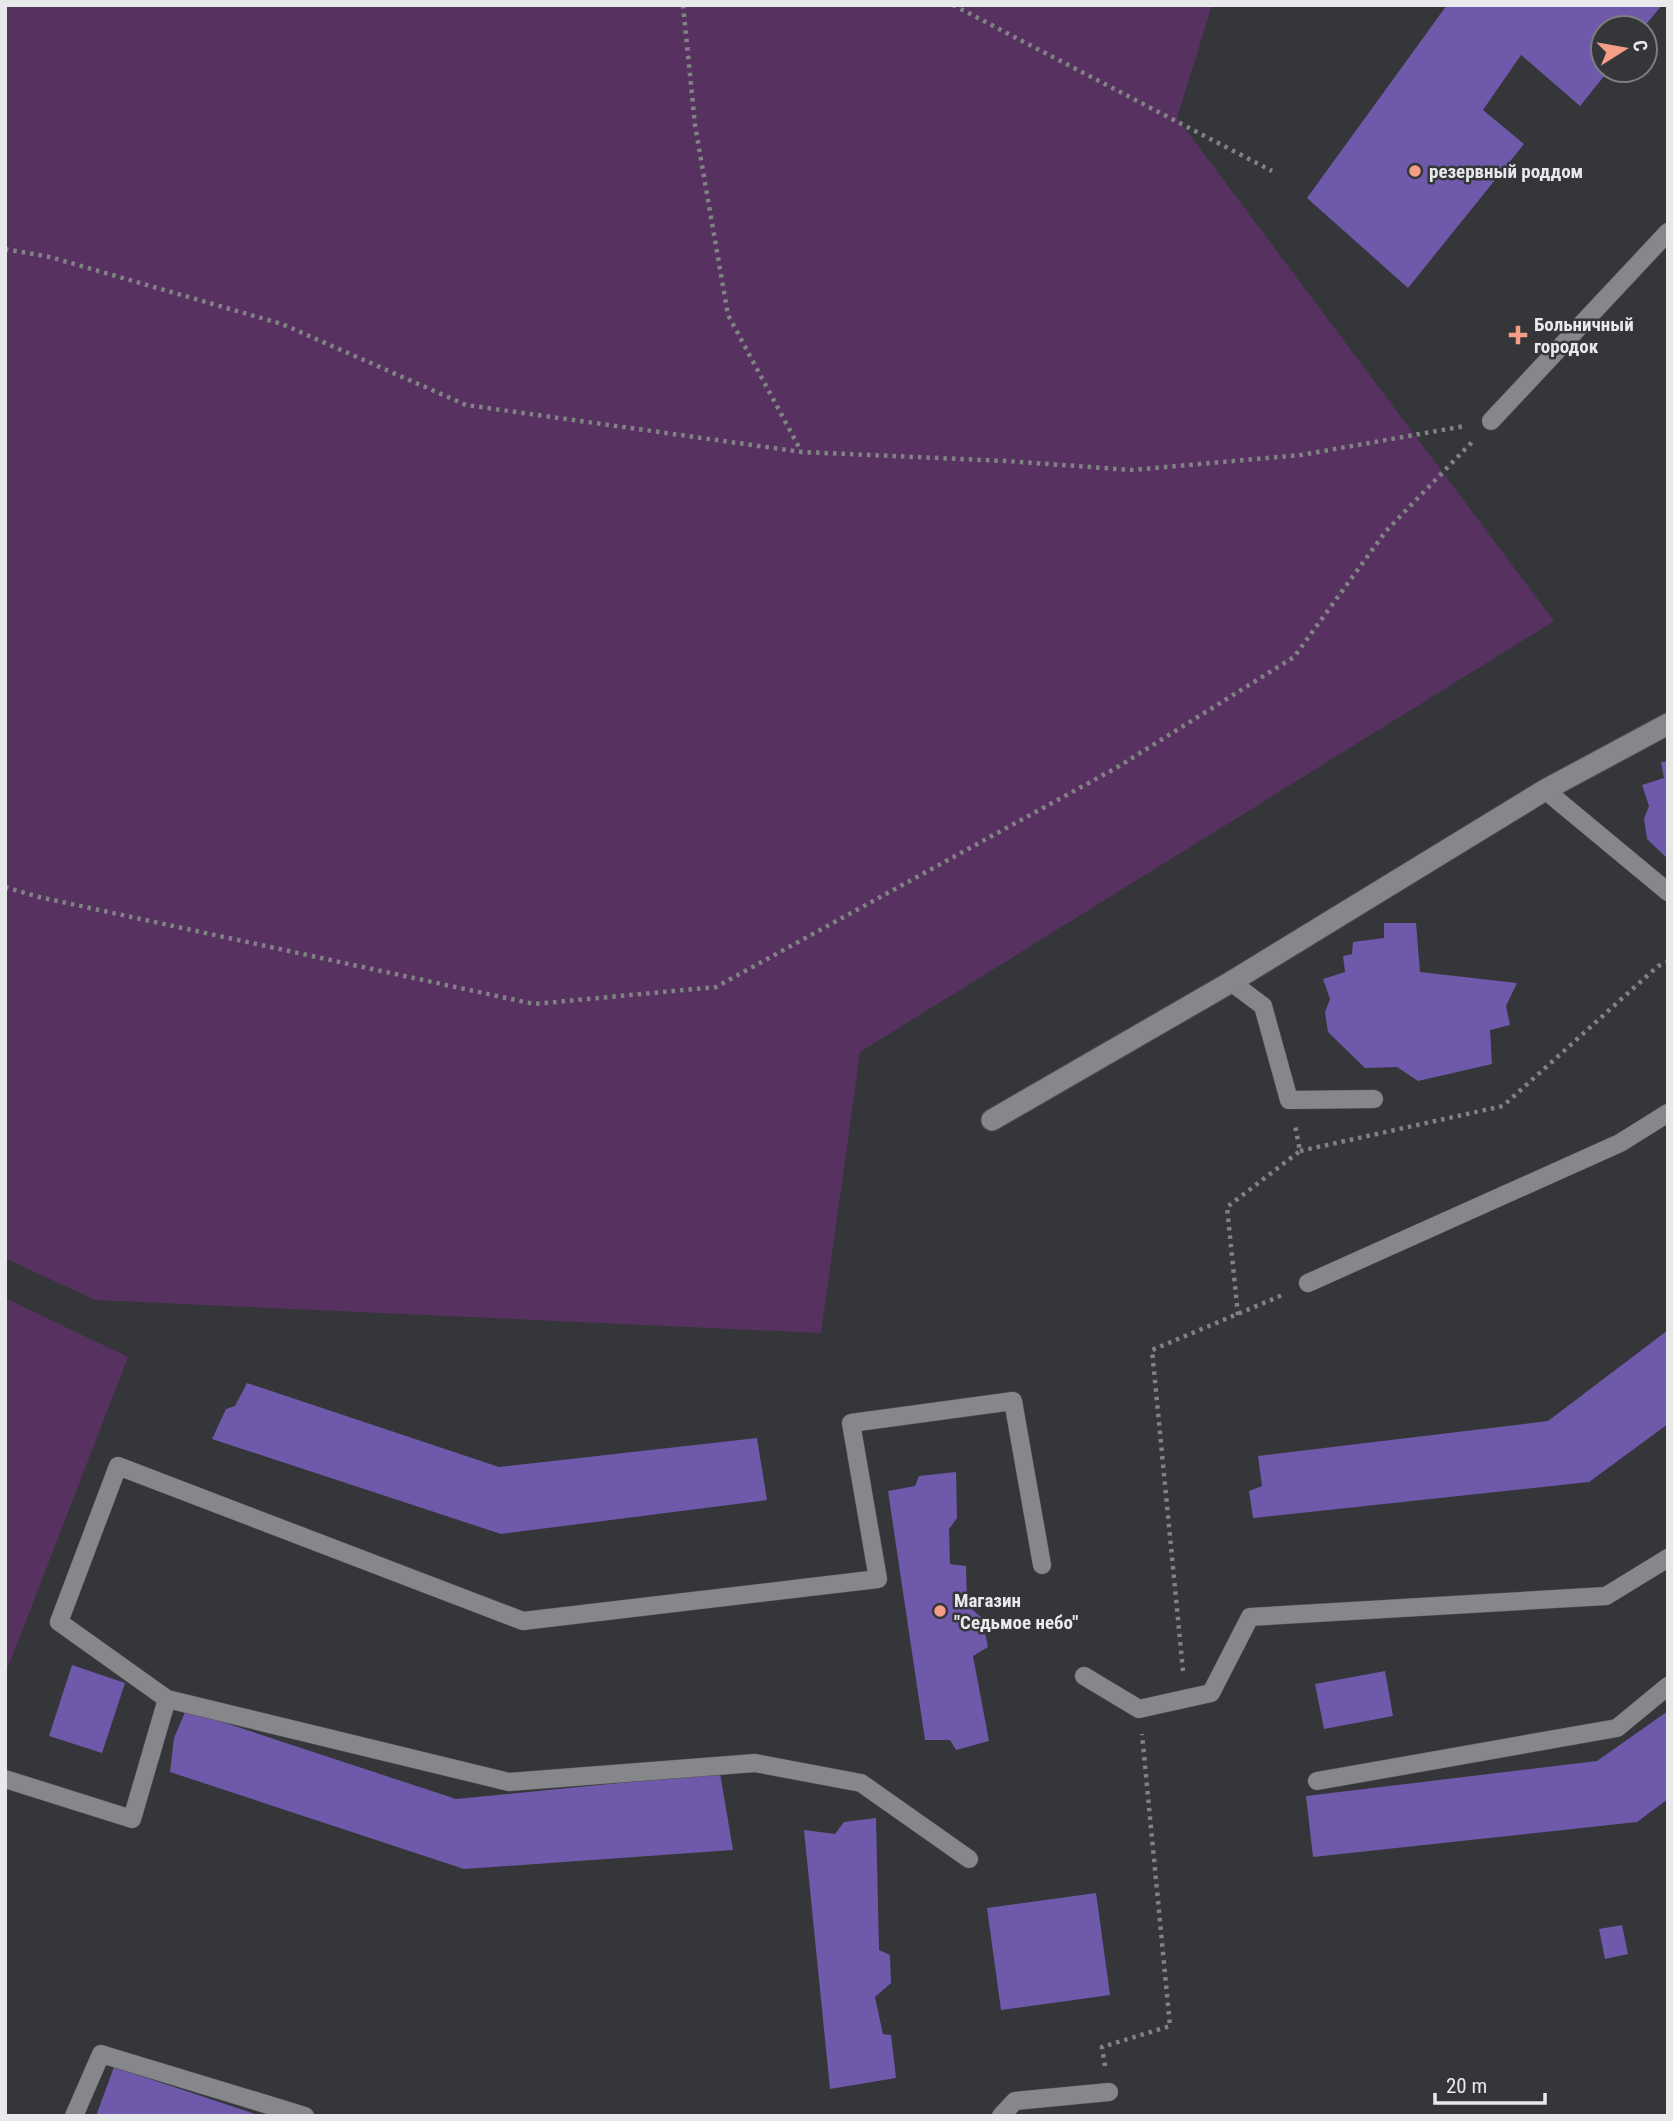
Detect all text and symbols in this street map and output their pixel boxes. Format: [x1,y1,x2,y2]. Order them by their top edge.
north arrow [1589,14,1659,84]
text: С [1628,38,1653,54]
place label: резервный роддом [1429,160,1583,183]
marker: резервный роддом [1407,163,1423,179]
place label: Больничный городок [1534,313,1634,358]
marker: Больничный городок [1508,325,1528,345]
place label: Магазин "Седьмое небо" [954,1589,1078,1634]
marker: Магазин "Седьмое небо" [932,1603,948,1619]
scale bar [1435,2062,1545,2106]
text: 20 m [1446,2074,1487,2098]

